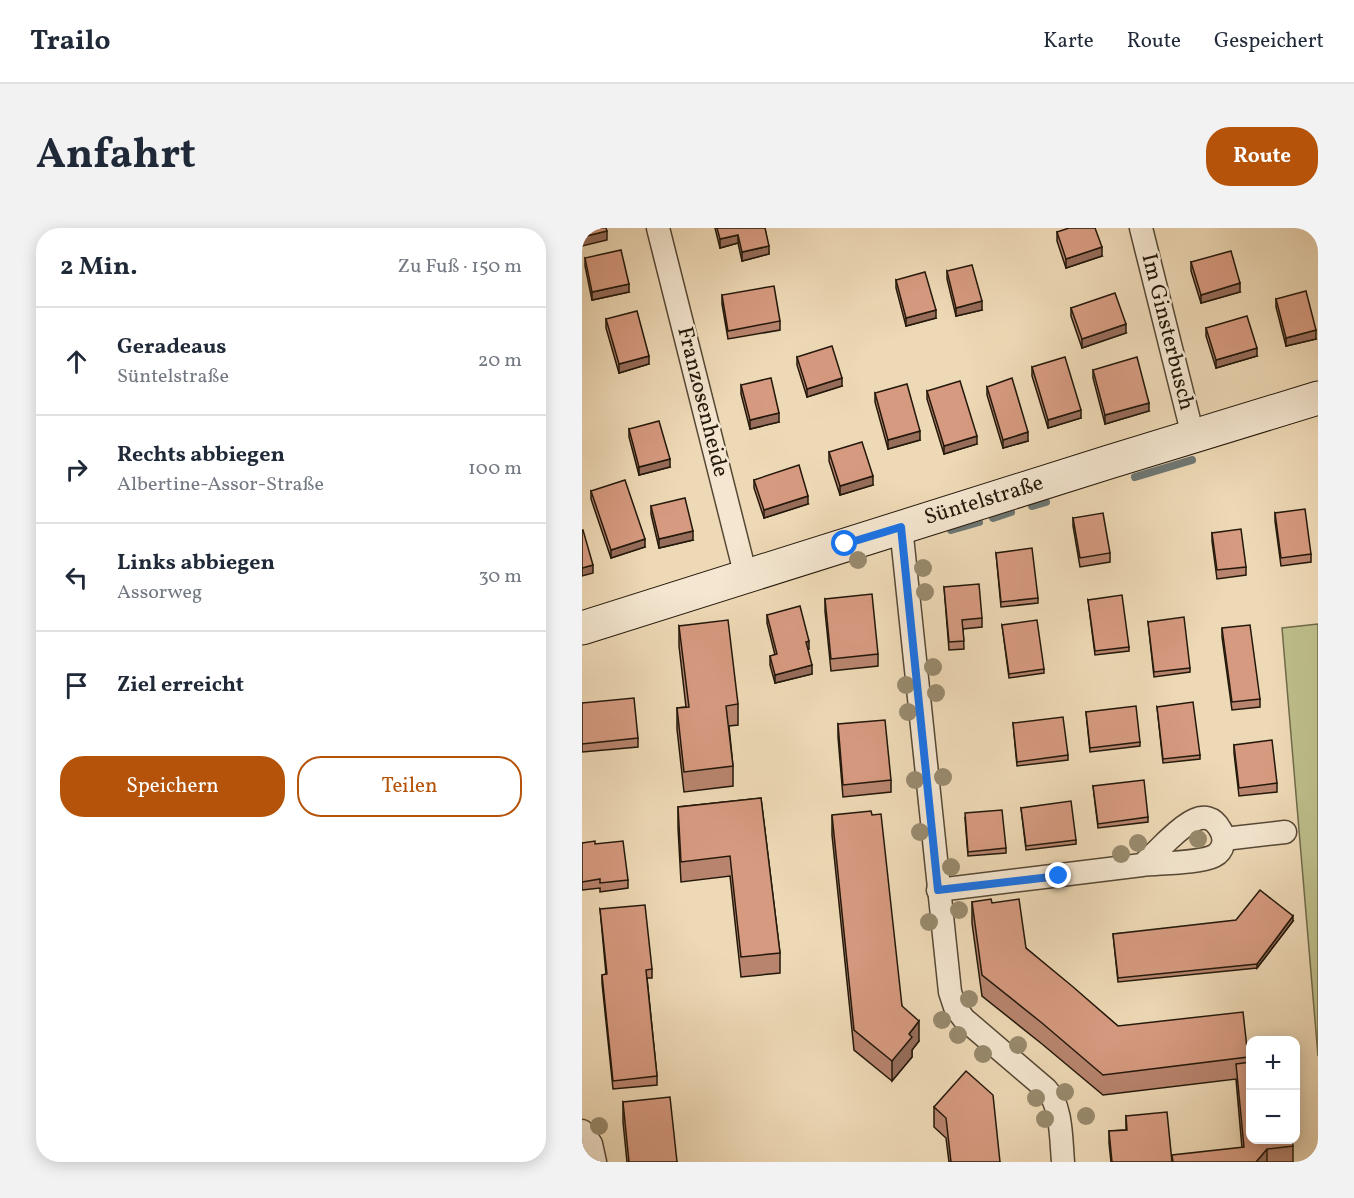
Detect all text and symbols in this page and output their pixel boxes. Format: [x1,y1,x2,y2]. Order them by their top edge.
text: Trailo [30,22,111,61]
text: Karte [1043,27,1094,56]
text: Route [1127,27,1181,56]
text: Gespeichert [1214,27,1324,56]
text: Anfahrt [36,127,196,186]
button: Route [1206,127,1318,186]
text: 2 Min. [60,249,138,285]
street label: Im Ginsterbusch [1133,250,1201,414]
text: Zu Fuß · 150 m [398,253,522,281]
street label: Franzosenheide [668,324,736,480]
text: Geradeaus [117,332,227,363]
icon: ahead [60,345,93,378]
text: 20 m [478,347,522,375]
text: Süntelstraße [117,363,229,391]
text: Rechts abbiegen [117,440,285,471]
icon: right [60,453,93,486]
text: 100 m [468,455,522,483]
street label: Süntelstraße [921,468,1047,534]
text: Albertine-Assor-Straße [117,471,324,499]
route start [831,530,857,556]
text: Links abbiegen [117,548,275,579]
icon: left [60,561,93,594]
text: 30 m [478,563,522,591]
text: Assorweg [117,579,202,607]
icon: arrive [60,669,93,702]
text: Ziel erreicht [117,670,244,701]
button: Speichern [60,756,285,817]
button: Teilen [297,756,522,817]
route end [1045,862,1071,888]
map controls [1246,1036,1300,1144]
button: + [1246,1036,1300,1090]
button: − [1246,1090,1300,1144]

